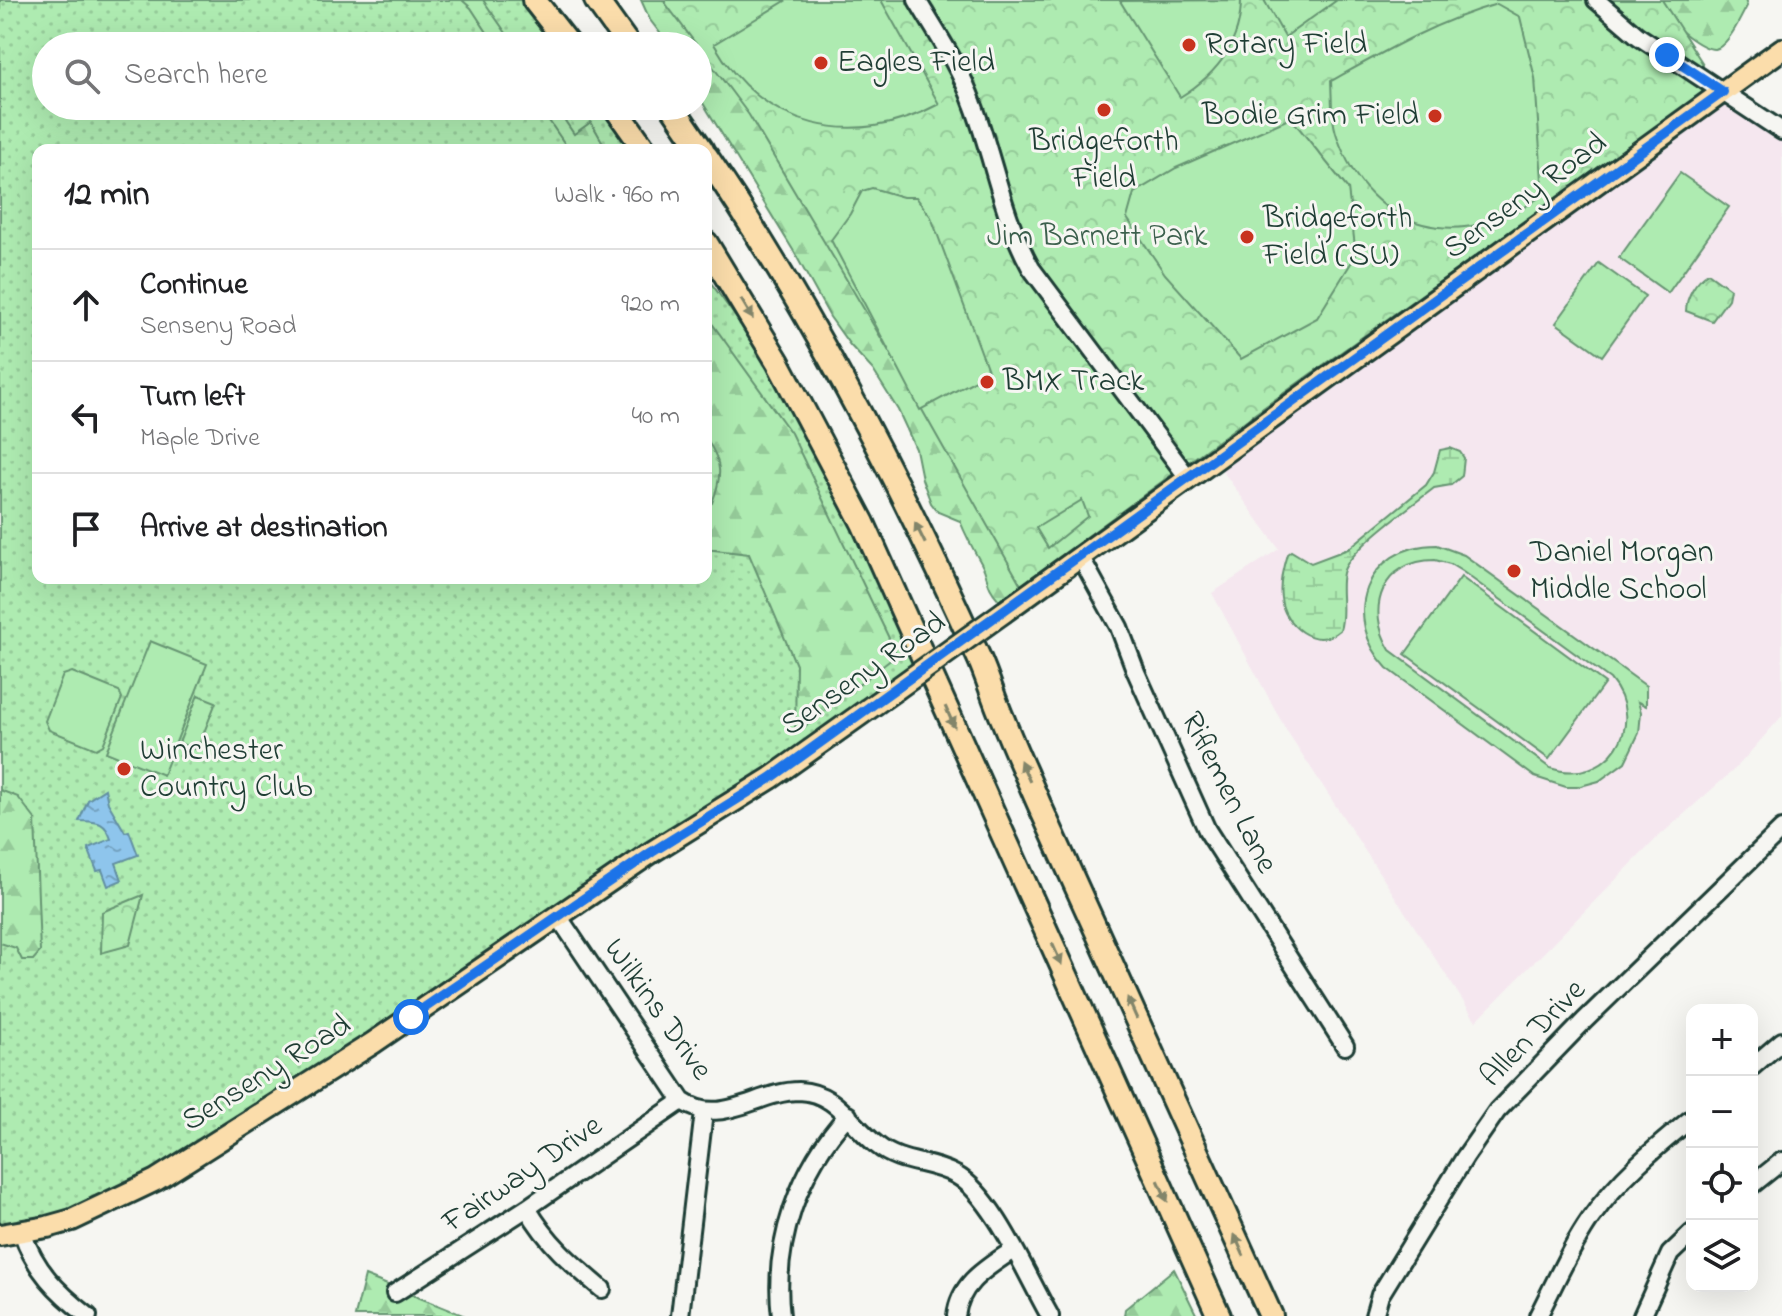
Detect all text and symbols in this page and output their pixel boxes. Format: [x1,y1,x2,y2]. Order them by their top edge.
place label: Rotary Field [1205,22,1367,69]
search box [32,32,712,120]
marker: Rotary Field [1180,36,1198,54]
route end [1649,37,1685,73]
place label: Eagles Field [837,40,995,87]
icon: search [60,54,104,98]
text: Search here [124,54,268,98]
marker: Eagles Field [812,54,830,72]
place label: Bodie Grim Field [1201,93,1419,140]
marker: Bridgeforth Field [1095,101,1113,119]
marker: Bodie Grim Field [1426,107,1444,125]
place label: Bridgeforth Field [1028,119,1179,203]
street label: Senseny Road [1434,121,1618,273]
text: 12 min [64,171,149,221]
text: Walk · 960 m [554,177,680,215]
place label: Bridgeforth Field (SU) [1262,196,1412,280]
park label: Jim Barnett Park [987,214,1208,261]
marker: Bridgeforth Field (SU) [1238,228,1256,246]
text: Continue [140,264,248,308]
icon: ahead [64,283,108,327]
text: 920 m [621,286,680,324]
one-way arrow [740,298,754,320]
text: Senseny Road [140,308,296,346]
place label: BMX Track [1002,359,1145,406]
marker: BMX Track [978,373,996,391]
text: Turn left [140,376,245,420]
icon: left [64,395,108,439]
text: 40 m [631,398,680,436]
text: Maple Drive [140,420,260,458]
icon: arrive [64,507,108,551]
text: Arrive at destination [140,507,388,551]
one-way arrow [913,521,927,545]
place label: Daniel Morgan Middle School [1529,530,1713,614]
marker: Daniel Morgan Middle School [1505,562,1523,580]
street label: Senseny Road [772,601,956,749]
street label: Riflemen Lane [1167,704,1289,883]
one-way arrow [943,705,957,729]
place label: Winchester Country Club [140,728,313,812]
one-way arrow [1018,759,1032,783]
marker: Winchester Country Club [115,760,133,778]
street label: Wilkins Drive [591,929,724,1091]
one-way arrow [1050,943,1064,966]
street label: Allen Drive [1470,969,1598,1099]
one-way arrow [1125,996,1138,1020]
route start [393,999,429,1035]
street label: Senseny Road [173,1003,361,1145]
map controls [1686,1004,1758,1292]
button: + [1686,1004,1758,1076]
button: − [1686,1076,1758,1148]
street label: Fairway Drive [433,1104,613,1247]
button: locate [1686,1148,1758,1220]
one-way arrow [1157,1180,1170,1203]
button: layers [1686,1220,1758,1292]
one-way arrow [1232,1233,1245,1257]

